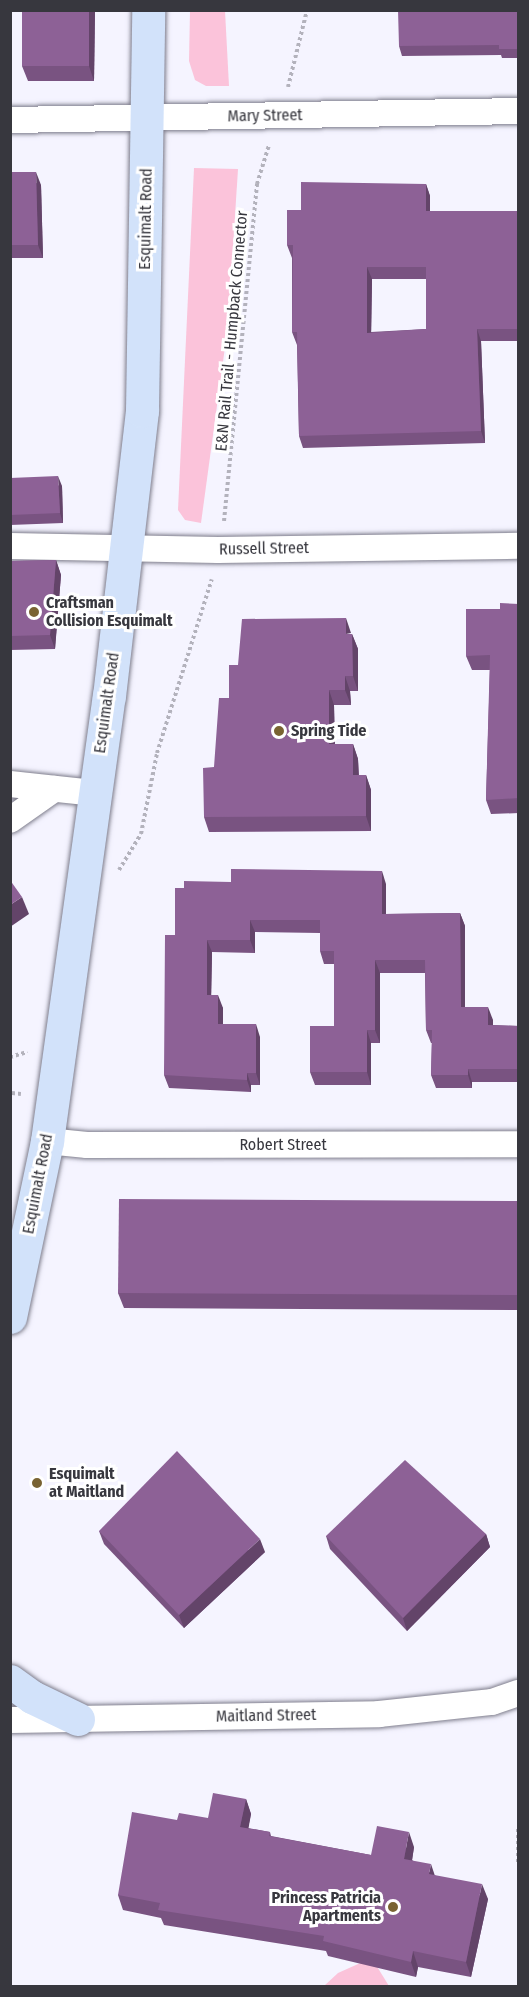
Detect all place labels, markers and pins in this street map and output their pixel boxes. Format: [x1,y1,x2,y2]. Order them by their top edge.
place label: Craftsman Collision Esquimalt [46,593,173,631]
marker: Craftsman Collision Esquimalt [27,605,41,619]
place label: Spring Tide [291,721,366,741]
marker: Spring Tide [272,724,286,738]
place label: Esquimalt at Maitland [49,1464,124,1502]
marker: Esquimalt at Maitland [30,1476,44,1490]
place label: Princess Patricia Apartments [272,1888,381,1926]
marker: Princess Patricia Apartments [386,1900,400,1914]

